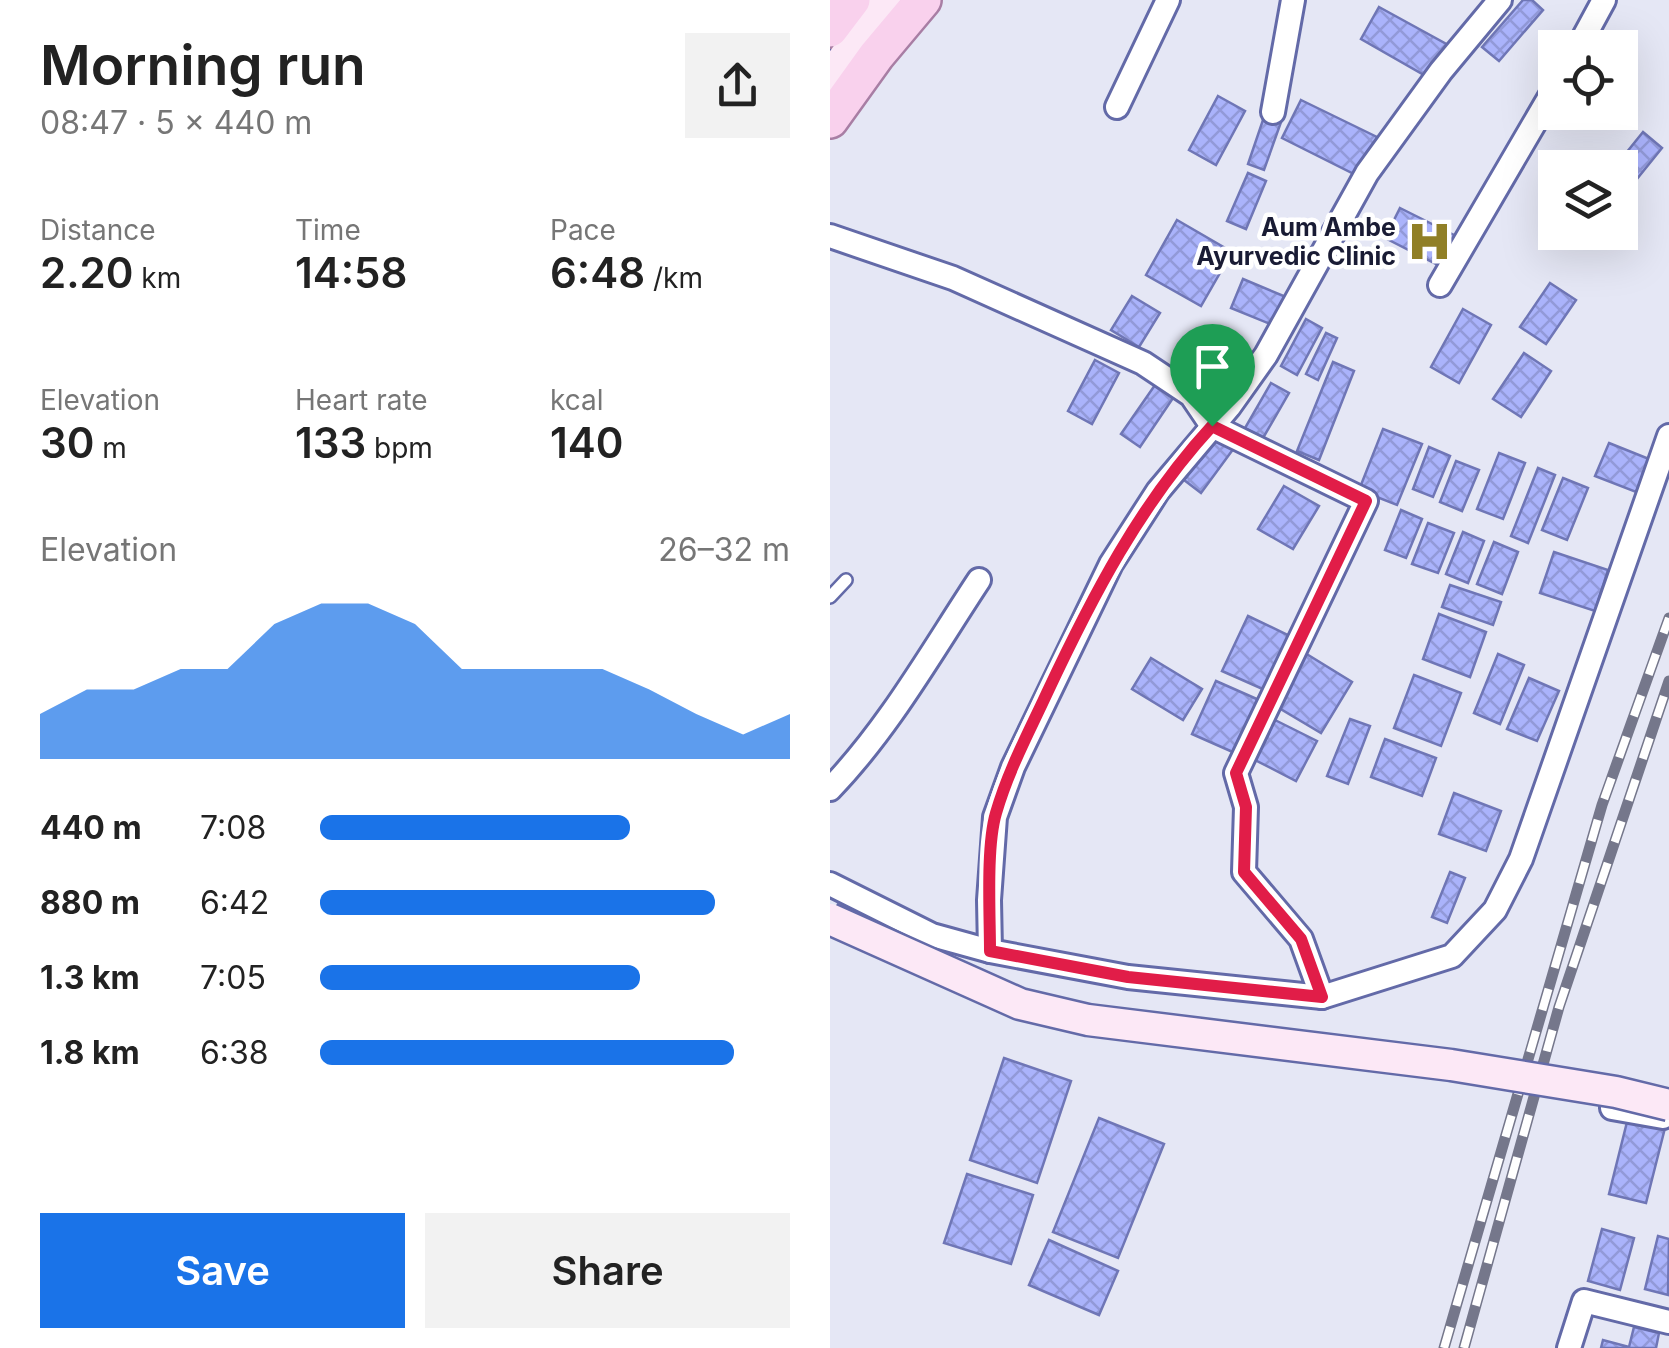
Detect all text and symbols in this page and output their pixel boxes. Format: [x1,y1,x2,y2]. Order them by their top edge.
map controls [1538,30,1638,250]
button: locate [1538,30,1638,130]
text: Morning run [40,32,366,98]
button: share [685,33,790,138]
text: 08:47 · 5 × 440 m [40,103,312,142]
button: layers [1538,150,1638,250]
place label: Aum Ambe Ayurvedic Clinic [1196,212,1396,271]
text: Distance [40,213,156,247]
text: Time [295,213,361,247]
text: Pace [550,213,616,247]
hospital icon: Aum Ambe Ayurvedic Clinic [1405,217,1453,265]
text: 2.20 [40,247,133,298]
text: 14:58 [295,247,407,298]
text: 6:48 [550,247,645,298]
text: km [133,261,181,295]
text: /km [645,261,703,295]
pin [1170,324,1255,427]
icon: arrive [1185,339,1240,394]
text: Elevation [40,383,160,417]
text: Heart rate [295,383,428,417]
text: kcal [550,383,604,417]
text: 30 [40,417,94,468]
text: 133 [295,417,366,468]
text: 140 [550,417,623,468]
text: m [94,431,127,465]
text: bpm [366,431,433,465]
text: Elevation [40,530,177,569]
text: 26–32 m [658,530,790,569]
text: 440 m [40,808,142,847]
text: 7:08 [200,808,266,847]
text: 880 m [40,883,140,922]
text: 6:42 [200,883,269,922]
text: 1.3 km [40,958,140,997]
text: 7:05 [200,958,266,997]
text: 1.8 km [40,1033,140,1072]
text: 6:38 [200,1033,269,1072]
button: Save [40,1213,405,1328]
button: Share [425,1213,790,1328]

